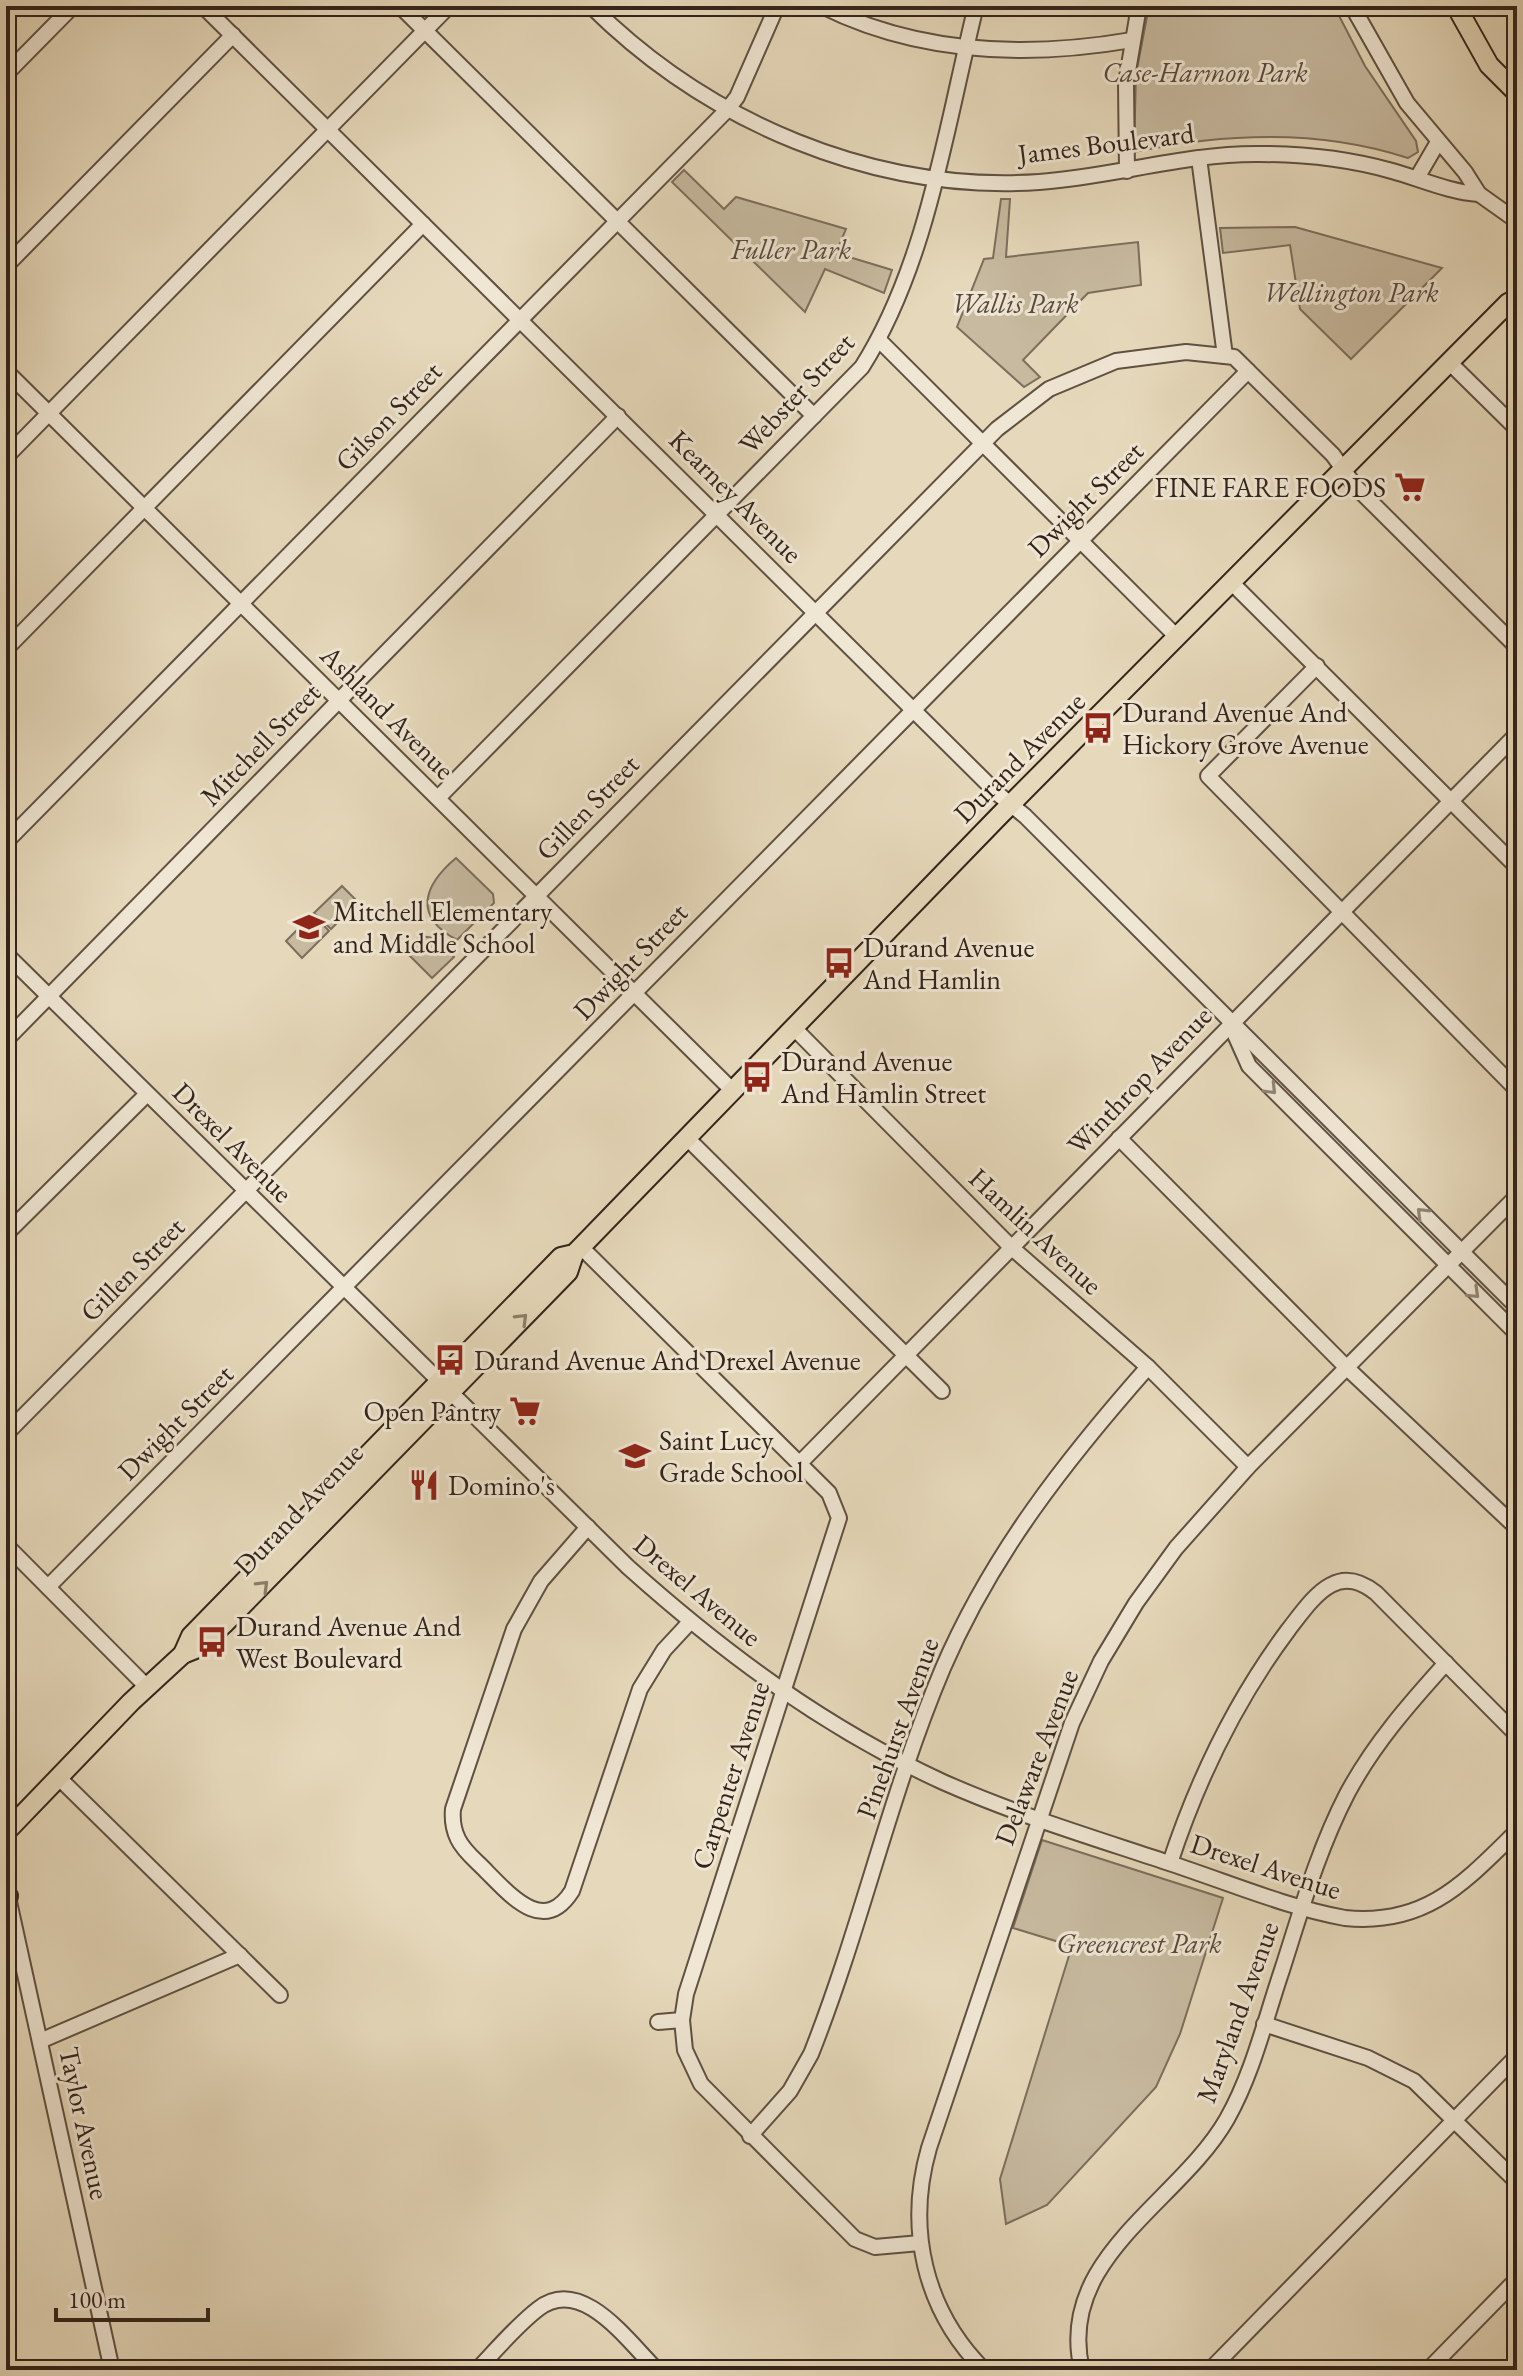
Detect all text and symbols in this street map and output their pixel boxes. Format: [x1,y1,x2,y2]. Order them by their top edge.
park label: Case-Harmon Park [1102,54,1308,90]
street label: James Boulevard [1014,114,1197,172]
park label: Fuller Park [730,231,851,267]
park label: Wellington Park [1263,274,1439,310]
park label: Wallis Park [951,285,1079,321]
street label: Webster Street [731,324,862,461]
street label: Gilson Street [327,353,449,478]
street label: Kearney Avenue [662,422,810,570]
street label: Dwight Street [1019,433,1151,565]
place label: FINE FARE FOODS [1154,469,1386,505]
supermarket icon: FINE FARE FOODS [1393,470,1427,504]
street label: Ashland Avenue [312,636,463,787]
street label: Mitchell Street [192,674,328,813]
street label: Durand Avenue [946,684,1092,830]
place label: Durand Avenue And Hickory Grove Avenue [1122,694,1369,762]
bus stop icon: Durand Avenue And Hickory Grove Avenue [1081,711,1115,745]
street label: Gillen Street [528,746,646,868]
place label: Mitchell Elementary and Middle School [333,893,553,961]
street label: Dwight Street [565,895,695,1027]
school or university icon: Mitchell Elementary and Middle School [292,910,326,944]
place label: Durand Avenue And Hamlin [862,929,1034,997]
bus stop icon: Durand Avenue And Hamlin [822,946,856,980]
street label: Winthrop Avenue [1059,998,1219,1162]
place label: Durand Avenue And Hamlin Street [780,1043,986,1111]
bus stop icon: Durand Avenue And Hamlin Street [740,1060,774,1094]
street label: Drexel Avenue [165,1074,301,1210]
one-way arrow [1261,1080,1276,1094]
street label: Hamlin Avenue [962,1160,1110,1302]
one-way arrow [1417,1208,1431,1222]
street label: Gillen Street [72,1209,192,1329]
one-way arrow [1465,1283,1479,1298]
one-way arrow [513,1314,527,1328]
place label: Durand Avenue And Drexel Avenue [474,1342,861,1378]
bus stop icon: Durand Avenue And Drexel Avenue [433,1343,467,1377]
street label: Dwight Street [109,1356,241,1488]
place label: Open Pantry [363,1393,502,1429]
supermarket icon: Open Pantry [508,1394,542,1428]
place label: Saint Lucy Grade School [659,1422,804,1490]
street label: Durand Avenue [226,1435,371,1583]
school or university icon: Saint Lucy Grade School [618,1439,652,1473]
place label: Domino's [448,1467,555,1503]
restaurant icon: Domino's [407,1468,441,1502]
street label: Drexel Avenue [627,1526,769,1654]
one-way arrow [253,1581,268,1595]
place label: Durand Avenue And West Boulevard [236,1608,462,1676]
bus stop icon: Durand Avenue And West Boulevard [195,1625,229,1659]
street label: Pinehurst Avenue [848,1632,946,1824]
street label: Delaware Avenue [986,1664,1086,1850]
street label: Carpenter Avenue [683,1676,777,1874]
street label: Drexel Avenue [1186,1825,1346,1907]
street label: Maryland Avenue [1188,1916,1286,2108]
park label: Greencrest Park [1056,1925,1222,1961]
street label: Taylor Avenue [51,2044,119,2203]
scale bar [56,2272,208,2322]
text: 100 m [68,2284,126,2315]

